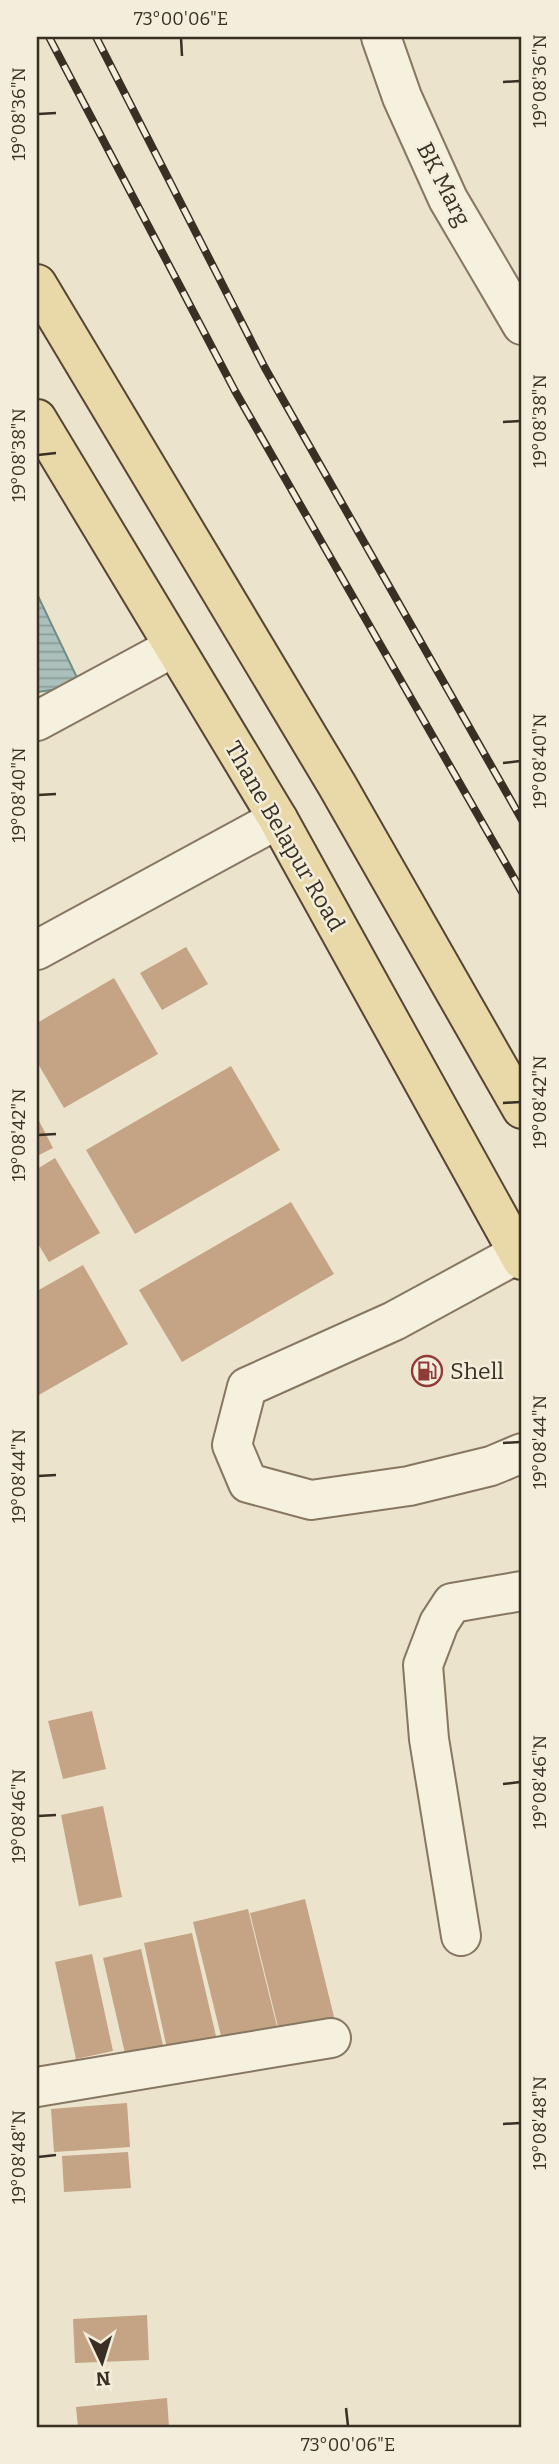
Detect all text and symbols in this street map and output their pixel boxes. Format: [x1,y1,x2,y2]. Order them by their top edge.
text: 73°00'06"E [134,8,228,30]
text: 19°08'36"N [529,34,551,128]
text: 19°08'36"N [8,67,30,161]
street label: BK Marg [411,137,477,231]
text: 19°08'38"N [529,374,551,468]
text: 19°08'38"N [8,408,30,502]
text: 19°08'40"N [529,714,551,808]
street label: Thane Belapur Road [219,736,351,936]
text: 19°08'40"N [8,748,30,842]
text: 19°08'42"N [529,1055,551,1149]
text: 19°08'42"N [8,1088,30,1182]
fuel station icon: Shell [410,1354,444,1388]
place label: Shell [450,1357,504,1385]
text: 19°08'44"N [529,1395,551,1489]
text: 19°08'44"N [8,1429,30,1523]
text: 19°08'46"N [529,1735,551,1829]
text: 19°08'46"N [8,1769,30,1863]
text: 19°08'48"N [529,2076,551,2170]
text: 19°08'48"N [8,2110,30,2204]
north arrow [66,2328,136,2398]
text: N [95,2366,111,2390]
text: 73°00'06"E [301,2434,395,2456]

